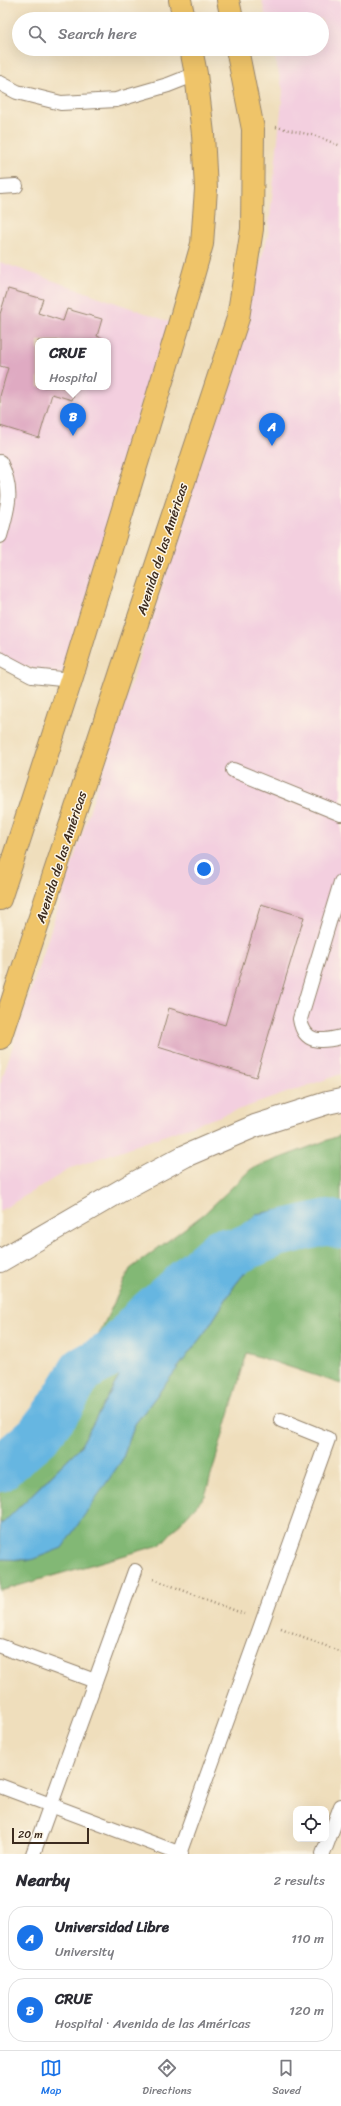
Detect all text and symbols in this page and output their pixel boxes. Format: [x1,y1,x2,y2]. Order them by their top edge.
search box [12,12,329,56]
text: Search here [58,21,137,47]
icon: search [26,23,48,45]
popup [35,338,111,390]
text: CRUE [49,340,86,366]
text: Hospital [49,366,97,389]
pin: B [60,403,86,436]
pin: A [259,413,285,446]
street label: Avenida de las Américas [129,479,195,619]
street label: Avenida de las Américas [28,787,94,927]
your location [194,859,214,879]
map controls [293,1806,329,1842]
button: locate [293,1806,329,1842]
text: 20 m [18,1825,43,1844]
scale bar [12,1826,89,1845]
text: Nearby [16,1865,70,1895]
text: 2 results [274,1869,325,1892]
text: Universidad Libre [55,1914,169,1940]
text: A [26,1927,34,1950]
text: 110 m [291,1927,324,1950]
text: University [55,1940,114,1963]
text: CRUE [55,1986,92,2012]
text: B [26,1999,34,2022]
text: 120 m [289,1999,324,2022]
text: Hospital · Avenida de las Américas [55,2012,251,2035]
tab: Map [40,2057,62,2100]
tab: Directions [142,2057,192,2100]
tab: Saved [272,2057,301,2100]

